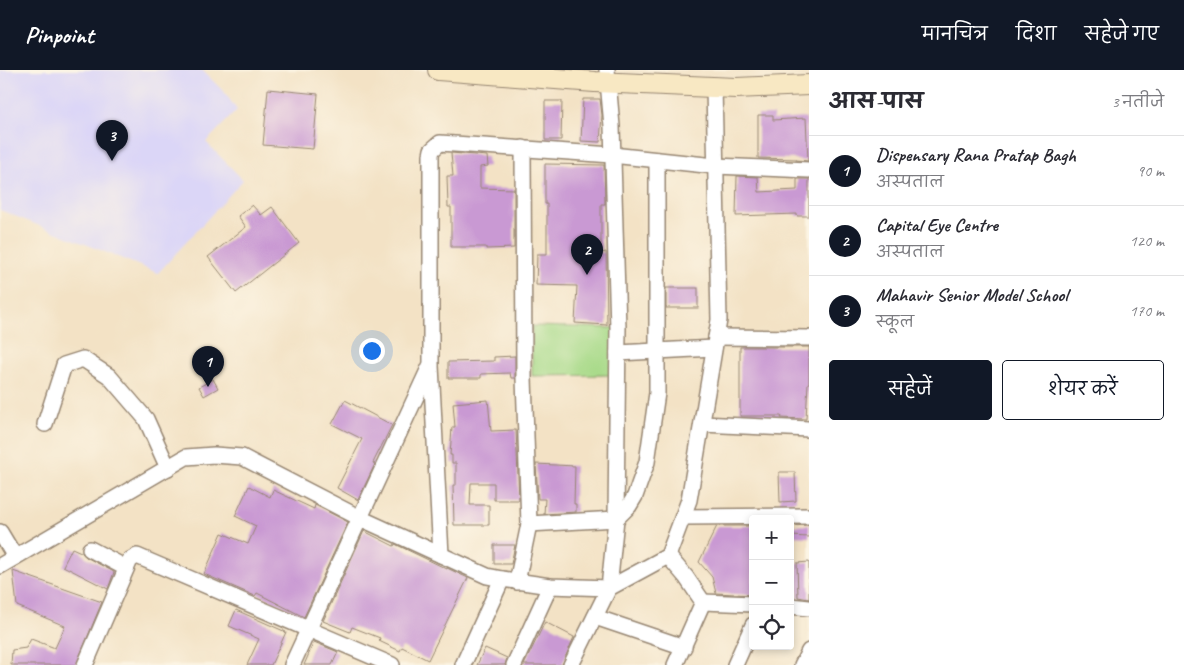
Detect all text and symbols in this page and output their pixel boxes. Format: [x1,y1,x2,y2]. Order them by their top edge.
text: Pinpoint [25,20,94,50]
text: मानचित्र [922,23,988,45]
text: दिशा [1016,23,1056,45]
text: सहेजे गए [1084,23,1159,45]
text: आस-पास [829,88,923,114]
text: 3 नतीजे [1111,92,1164,112]
pin: 3 [96,120,128,161]
text: Dispensary Rana Pratap Bagh [876,143,1076,167]
text: 1 [841,161,849,181]
text: 90 m [1137,161,1164,181]
text: अस्पताल [876,172,944,192]
text: Capital Eye Centre [876,213,998,237]
text: 2 [841,231,849,251]
text: 120 m [1130,231,1164,251]
pin: 2 [571,234,603,275]
text: अस्पताल [876,242,944,262]
text: Mahavir Senior Model School [876,283,1068,307]
text: 3 [841,301,849,321]
text: 170 m [1130,301,1164,321]
text: स्कूल [876,312,914,332]
your location [359,338,385,364]
pin: 1 [192,346,224,387]
button: सहेजें [829,360,992,420]
button: शेयर करें [1002,360,1164,420]
map controls [749,515,794,650]
button: + [749,515,794,560]
button: − [749,560,794,605]
button: locate [749,605,794,650]

